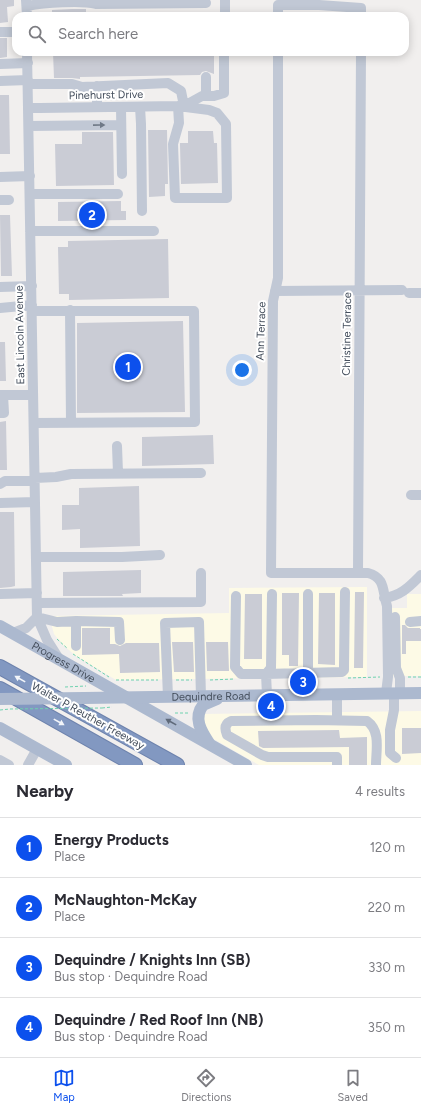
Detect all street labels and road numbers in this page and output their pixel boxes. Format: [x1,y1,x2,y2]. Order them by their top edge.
street label: Pinehurst Drive [69,88,143,102]
street label: East Lincoln Avenue [13,285,27,385]
street label: Christine Terrace [340,292,354,376]
street label: Ann Terrace [253,301,269,361]
street label: Progress Drive [29,639,98,685]
street label: Walter P Reuther Freeway [29,680,147,753]
street label: Dequindre Road [171,689,251,703]

